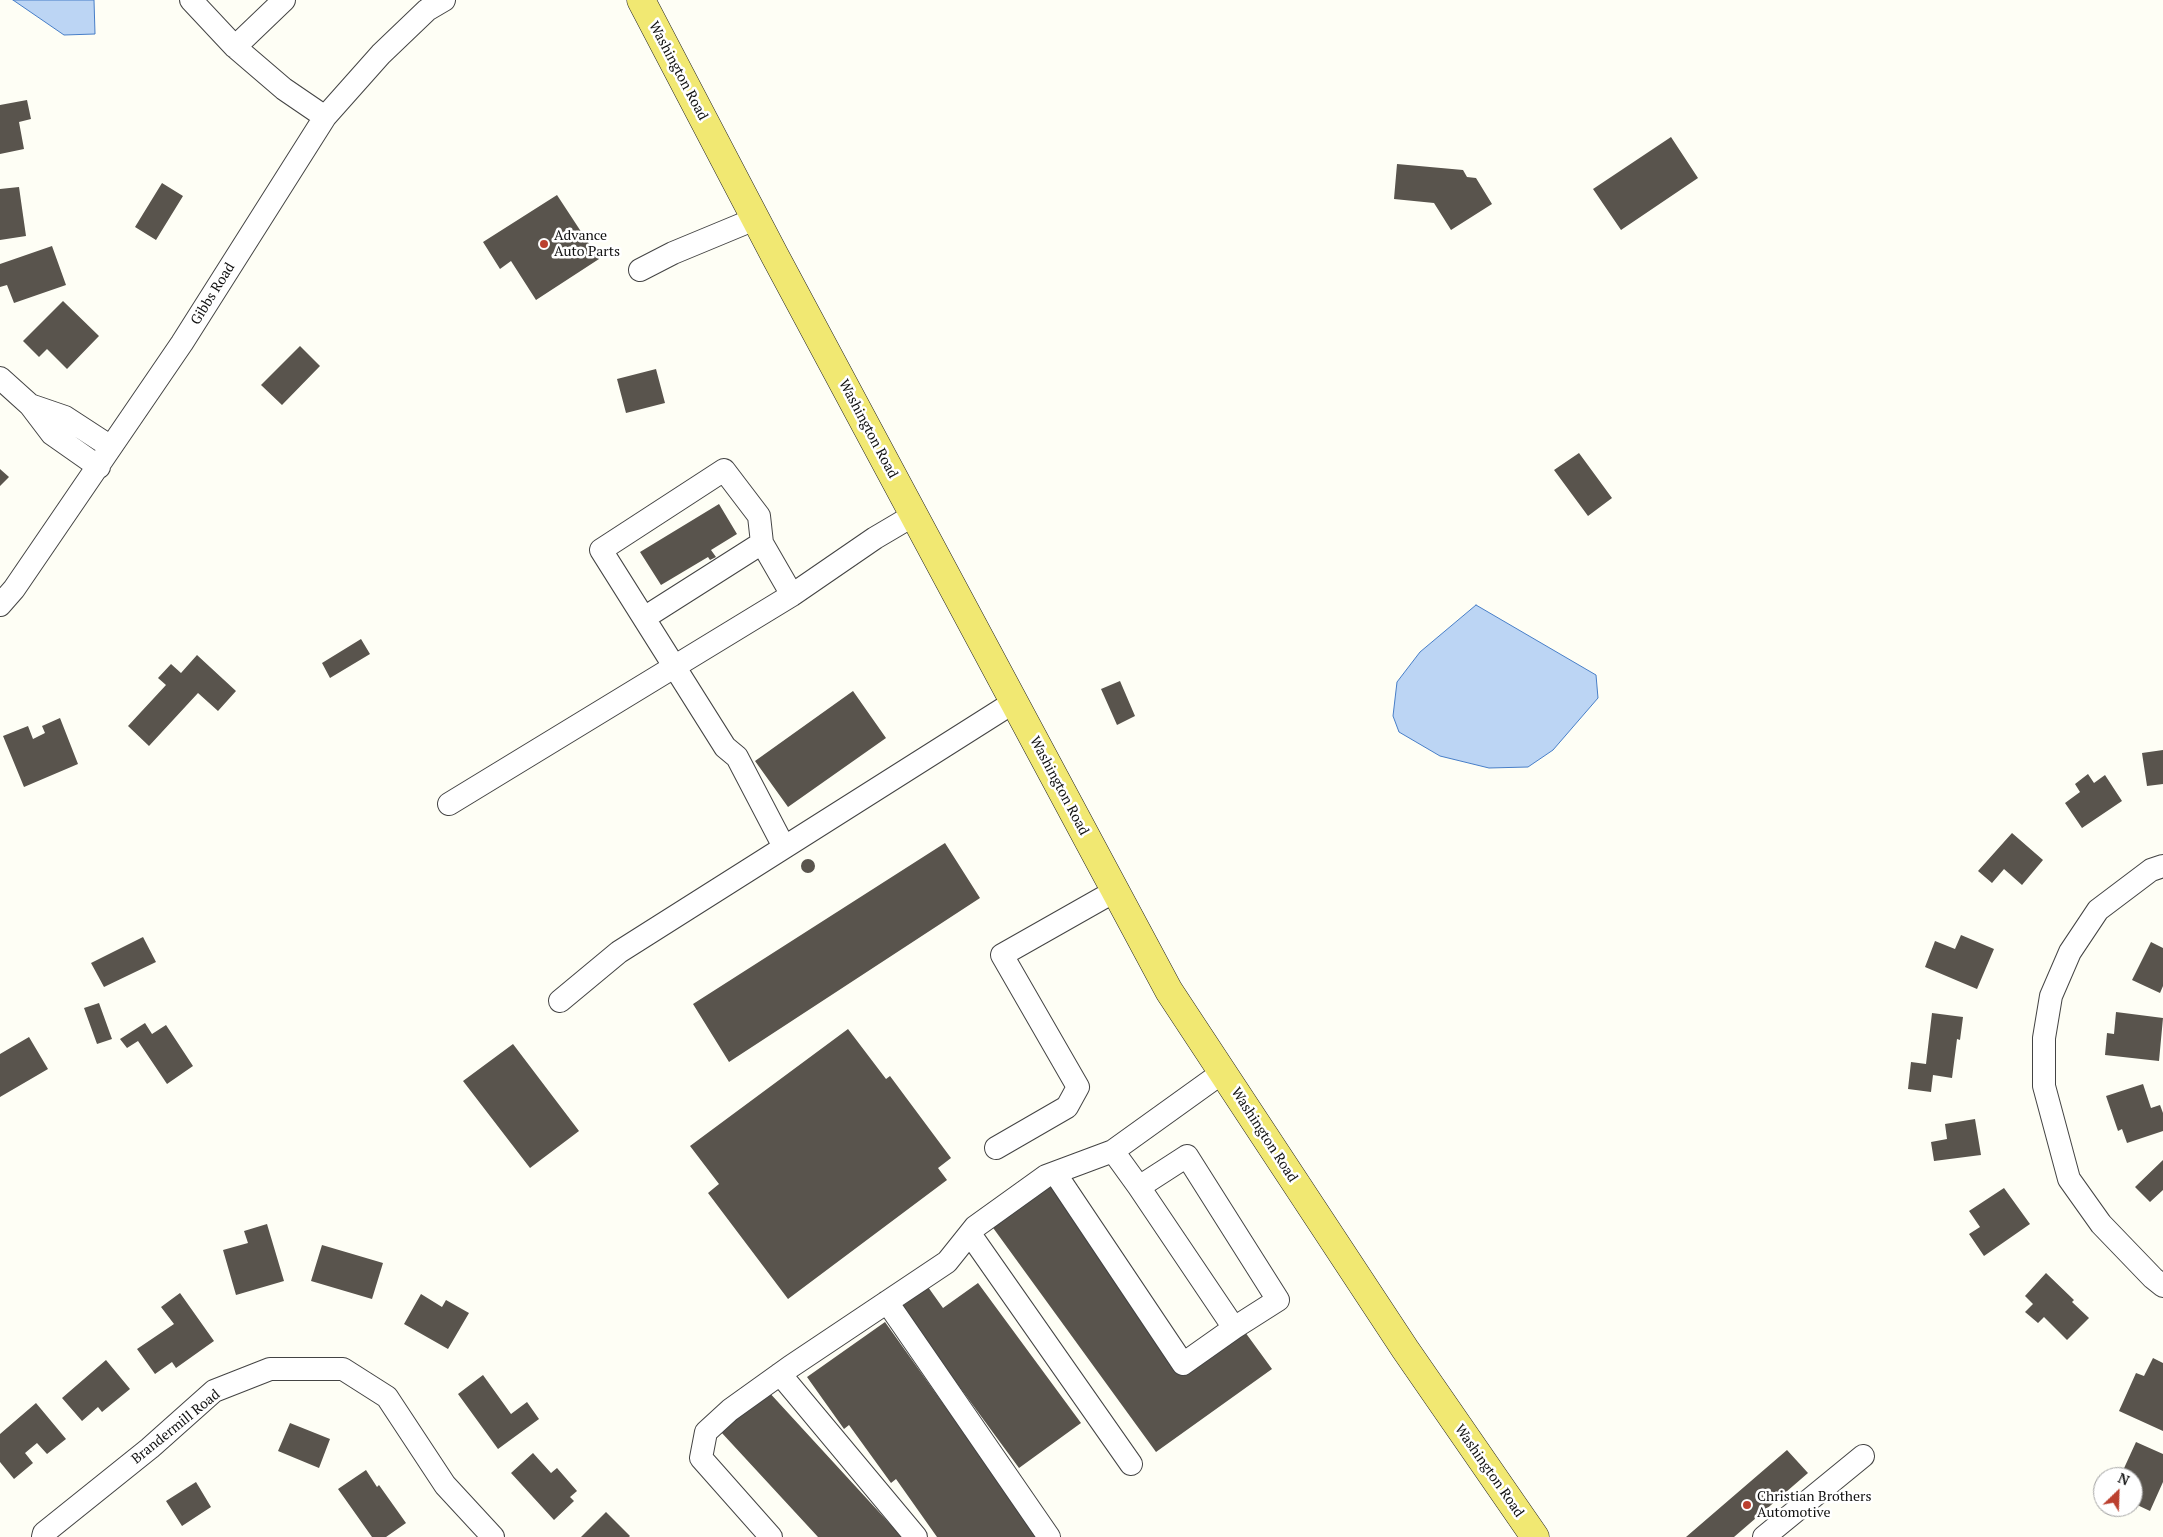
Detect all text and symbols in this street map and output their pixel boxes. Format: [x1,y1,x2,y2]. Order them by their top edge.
street label: Washington Road [645,19,711,123]
place label: Advance Auto Parts [554,228,620,260]
marker: Advance Auto Parts [538,238,550,250]
street label: Gibbs Road [187,260,239,328]
street label: Washington Road [835,377,901,481]
street label: Washington Road [1026,734,1092,838]
street label: Washington Road [1227,1085,1301,1185]
street label: Brandermill Road [128,1386,224,1468]
street label: Washington Road [1451,1421,1527,1521]
north arrow [2093,1467,2143,1517]
text: N [2115,1468,2133,1490]
place label: Christian Brothers Automotive [1757,1489,1872,1521]
marker: Christian Brothers Automotive [1741,1499,1753,1511]

